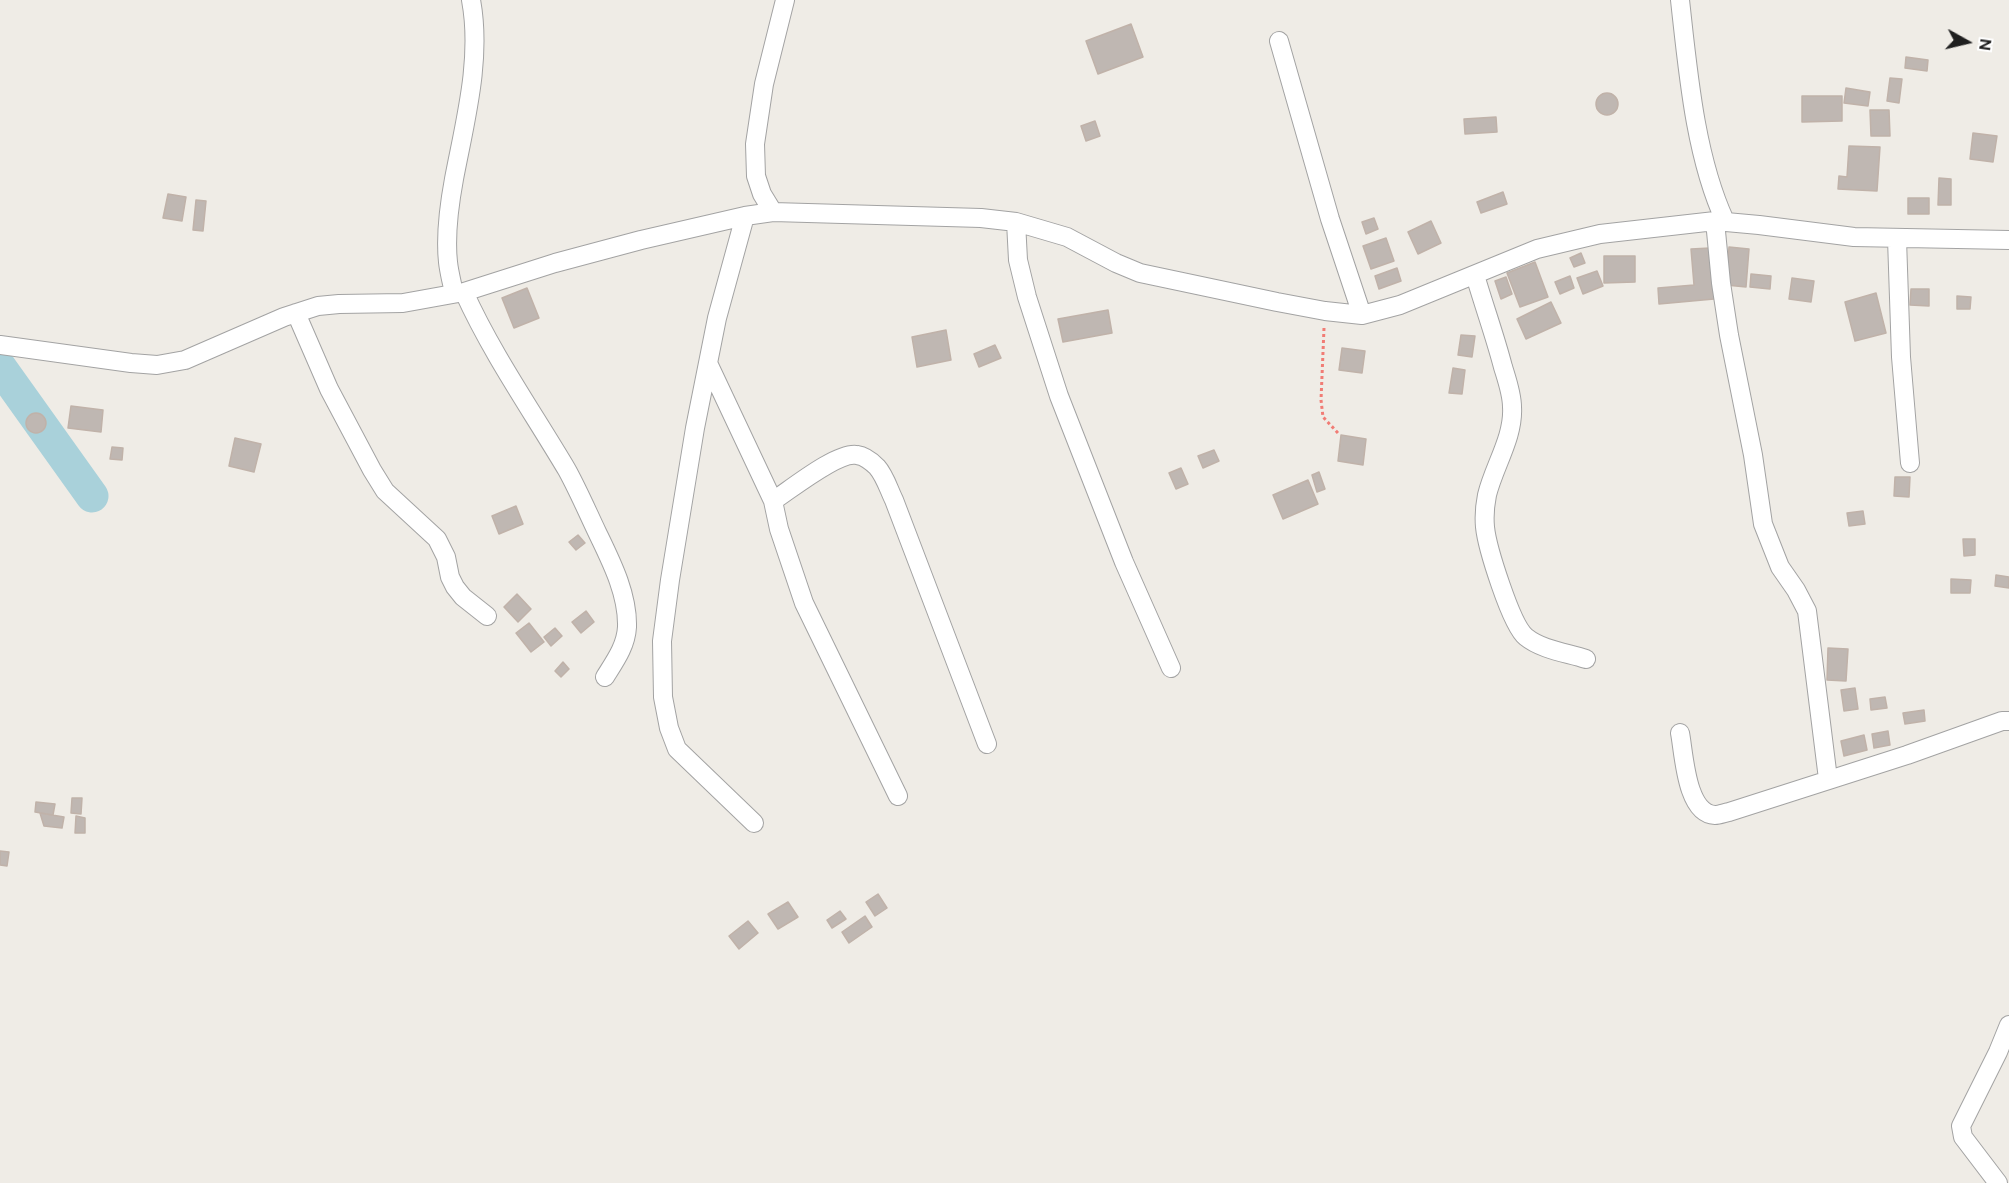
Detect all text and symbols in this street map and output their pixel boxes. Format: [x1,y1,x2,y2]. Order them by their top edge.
north arrow [1937,12,1997,72]
text: N [1974,37,1997,52]

